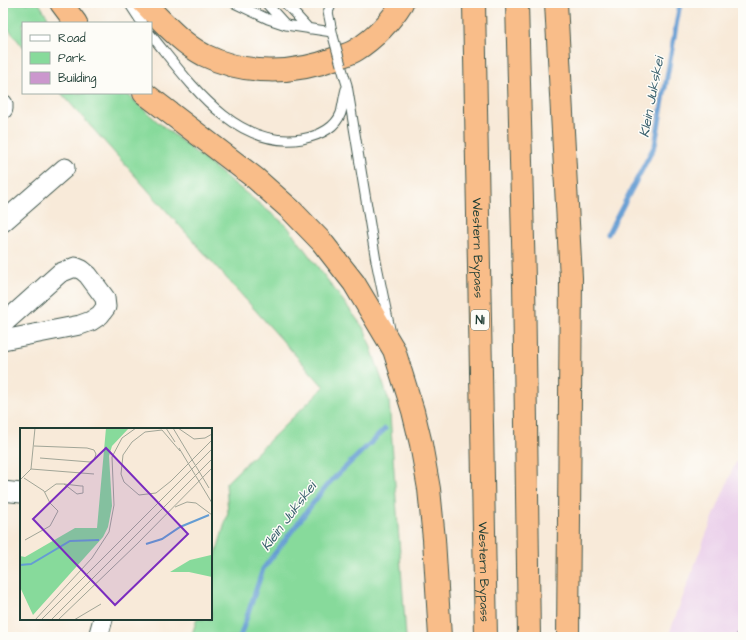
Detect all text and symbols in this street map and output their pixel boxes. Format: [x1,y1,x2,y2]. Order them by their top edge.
legend [22,22,152,94]
text: Road [58,30,86,47]
text: Park [58,50,86,67]
water label: Klein Jukskei [634,53,670,139]
text: Building [58,70,96,88]
street label: Western Bypass [468,198,488,299]
road number: N1 [471,310,489,330]
inset map [20,428,212,620]
water label: Klein Jukskei [256,477,322,555]
street label: Western Bypass [474,522,494,623]

